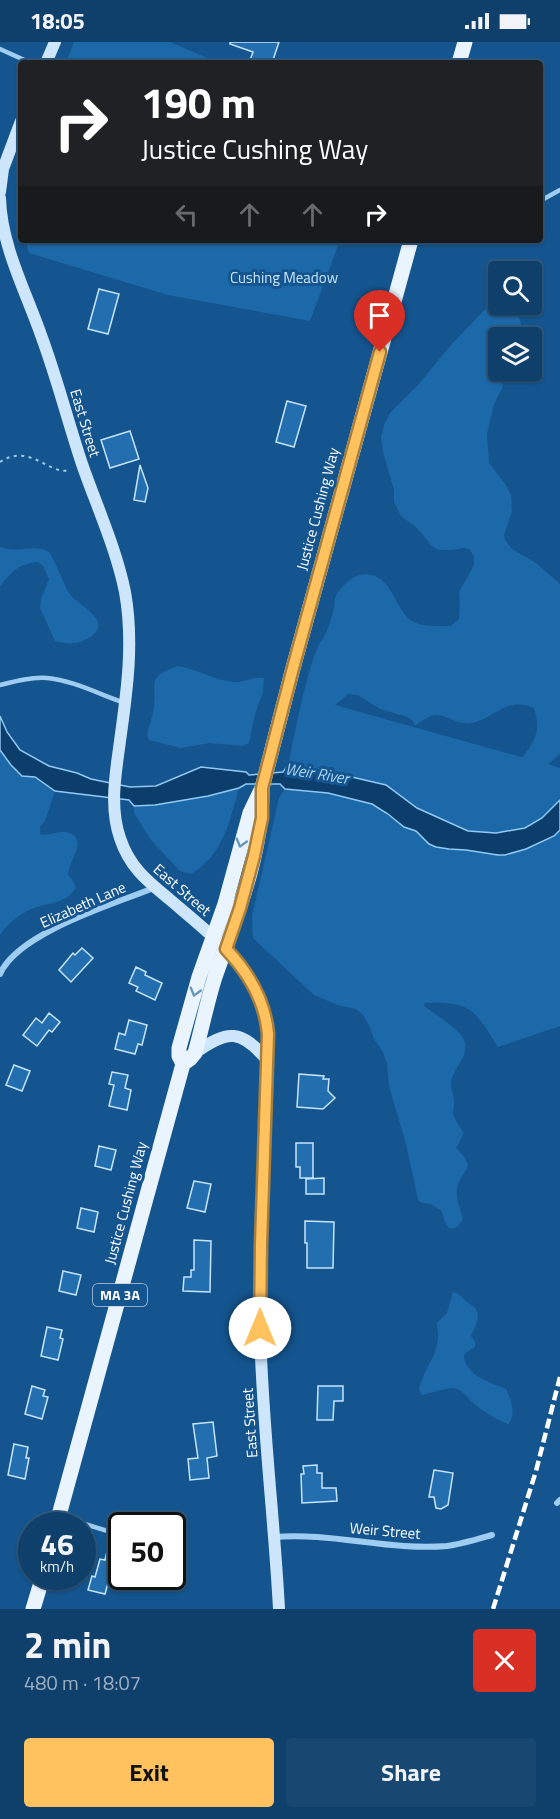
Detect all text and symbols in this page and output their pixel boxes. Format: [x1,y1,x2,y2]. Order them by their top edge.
text: 18:05 [30,4,85,38]
text: 190 m [141,70,256,134]
icon: right [42,84,120,162]
text: Justice Cushing Way [141,128,368,169]
icon: left [170,198,203,231]
icon: ahead [233,198,266,231]
icon: ahead [296,198,329,231]
icon: right [359,198,392,231]
map controls [488,261,542,381]
button: search [488,261,542,315]
park label: Cushing Meadow [230,266,338,289]
pin [354,290,405,352]
icon: arrive [363,299,396,332]
button: layers [488,327,542,381]
street label: East Street [64,386,107,460]
street label: Justice Cushing Way [290,445,345,573]
water label: Weir River [284,756,352,790]
one-way arrow [236,838,249,848]
street label: East Street [148,858,217,922]
street label: Elizabeth Lane [36,875,129,934]
one-way arrow [189,987,202,997]
street label: Justice Cushing Way [98,1139,153,1267]
road number: MA 3A [93,1284,147,1306]
position arrow [228,1296,292,1360]
street label: East Street [236,1387,263,1459]
speed limit sign: 50 [108,1512,186,1590]
street label: Weir Street [349,1516,422,1545]
text: 46 [40,1521,74,1567]
text: km/h [40,1555,74,1578]
text: 2 min [24,1617,111,1672]
button: close [473,1629,536,1692]
text: 480 m · 18:07 [24,1667,141,1698]
button: Exit [24,1738,274,1807]
button: Share [286,1738,536,1807]

